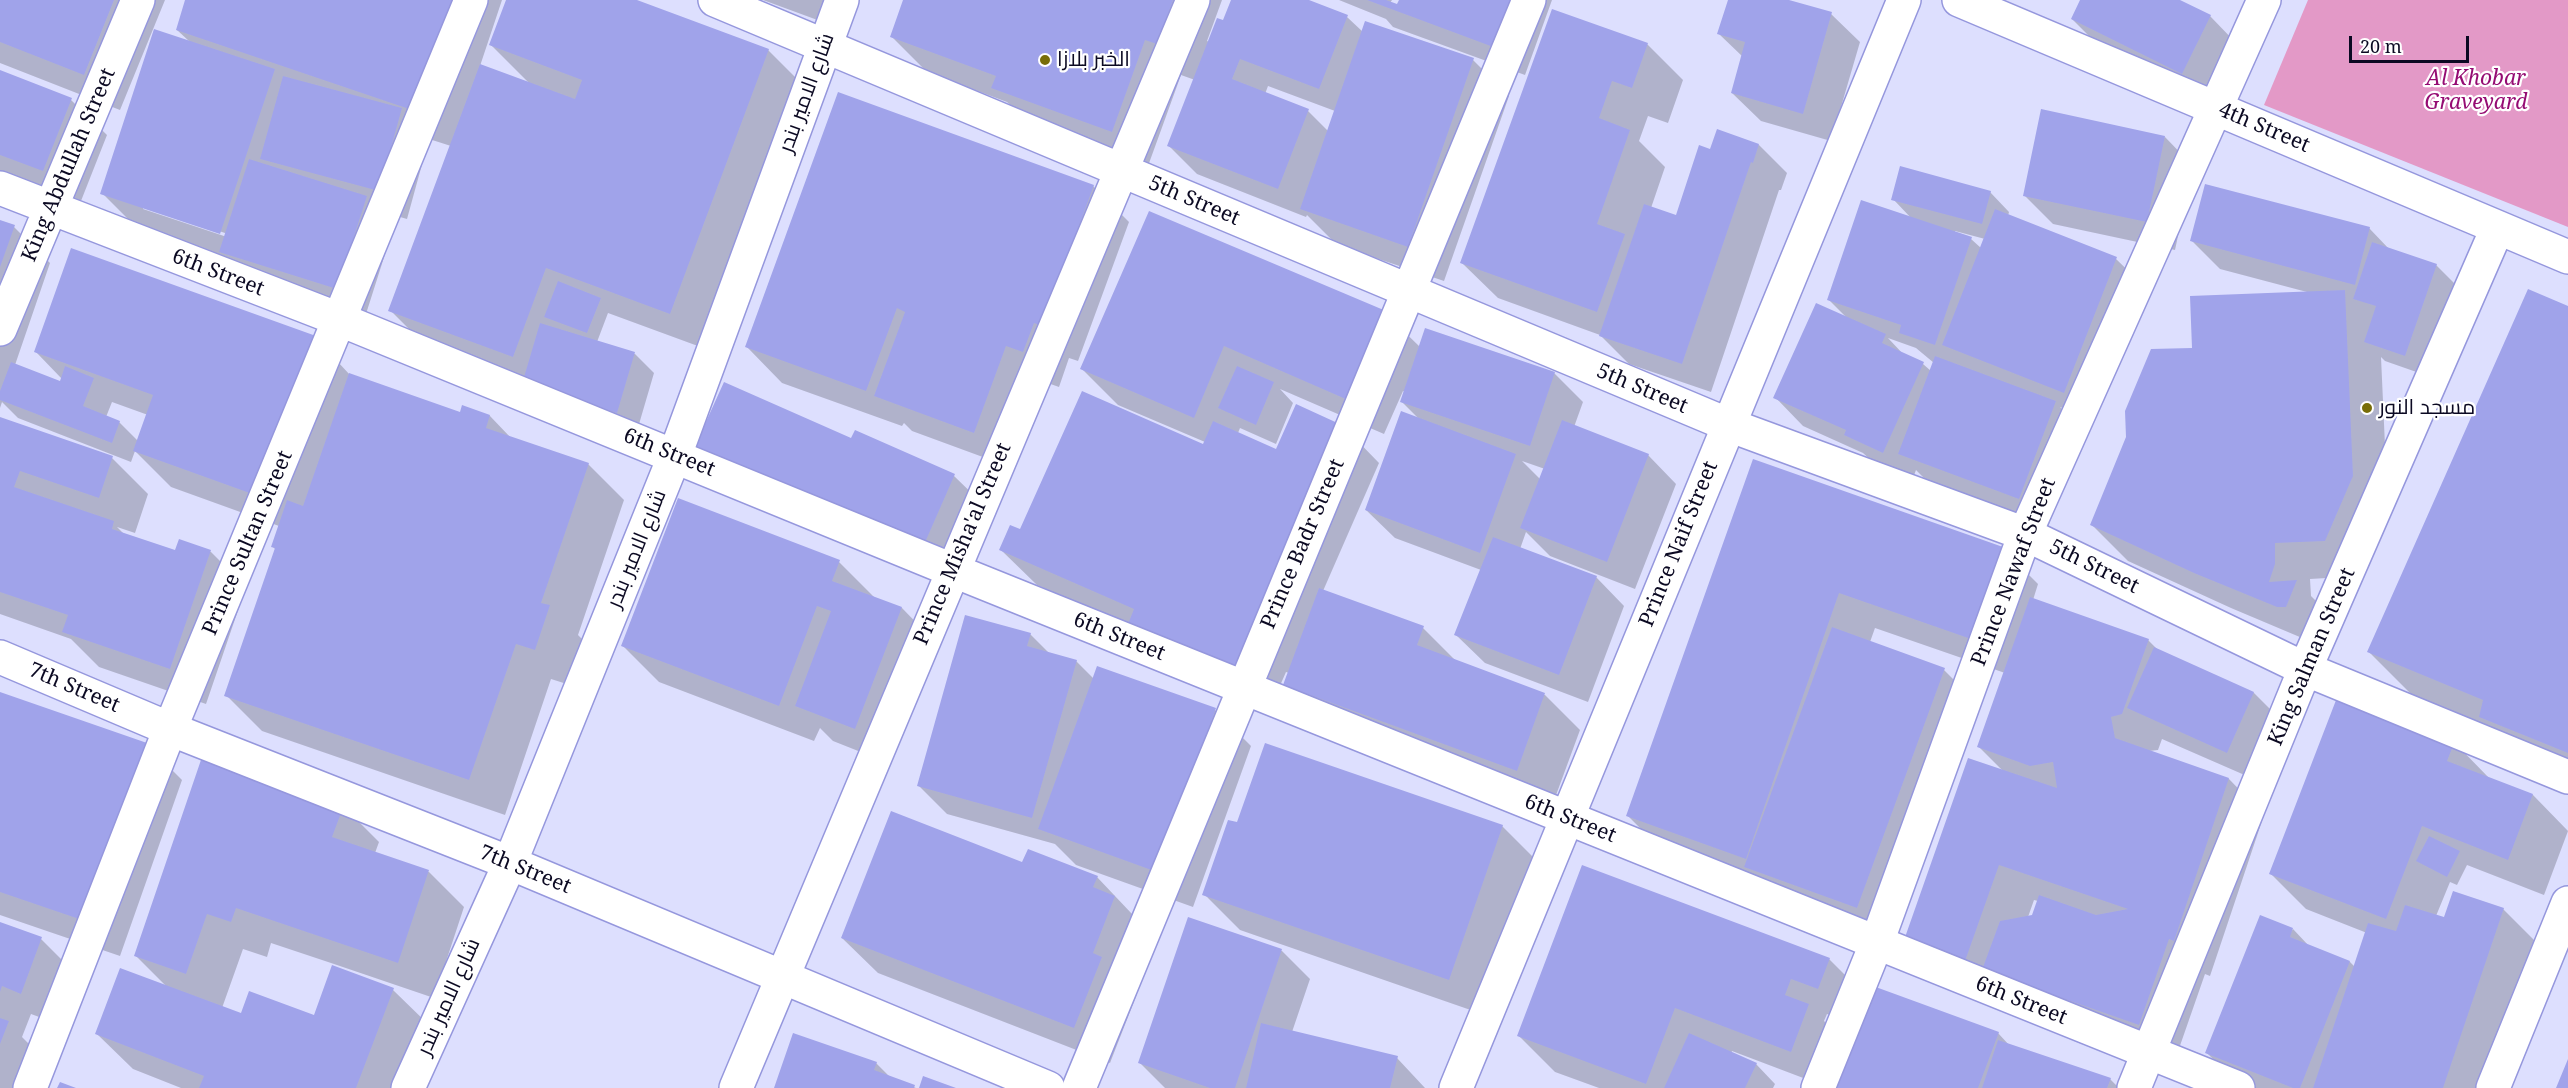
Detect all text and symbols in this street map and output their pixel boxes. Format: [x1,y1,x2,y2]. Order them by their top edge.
scale bar [2352,24,2472,62]
street label: شارع الامير بندر [774,30,840,156]
text: 20 m [2360,34,2402,58]
place label: الخبر بلازا [1057,47,1130,73]
marker: الخبر بلازا [1038,53,1052,67]
street label: King Abdullah Street [17,64,121,266]
park label: Al Khobar Graveyard [2424,66,2528,116]
street label: 4th Street [2215,98,2313,158]
street label: 5th Street [1145,171,1243,231]
street label: 6th Street [168,244,268,302]
street label: 5th Street [1593,359,1691,419]
place label: مسجد النور [2379,395,2475,421]
marker: مسجد النور [2360,401,2374,415]
street label: 6th Street [620,423,718,483]
street label: Prince Misha'al Street [909,439,1017,649]
street label: Prince Sultan Street [198,447,298,639]
street label: Prince Badr Street [1256,455,1350,633]
street label: Prince Naif Street [1634,458,1724,630]
street label: Prince Nawaf Street [1967,474,2061,670]
street label: شارع الامير بندر [602,486,672,612]
street label: 5th Street [2045,535,2143,599]
street label: King Salman Street [2263,564,2361,750]
street label: 6th Street [1070,607,1168,667]
street label: 7th Street [25,658,123,718]
street label: 6th Street [1521,789,1619,849]
street label: 7th Street [476,840,574,900]
street label: شارع الامير بندر [412,935,486,1059]
street label: 6th Street [1972,971,2070,1031]

